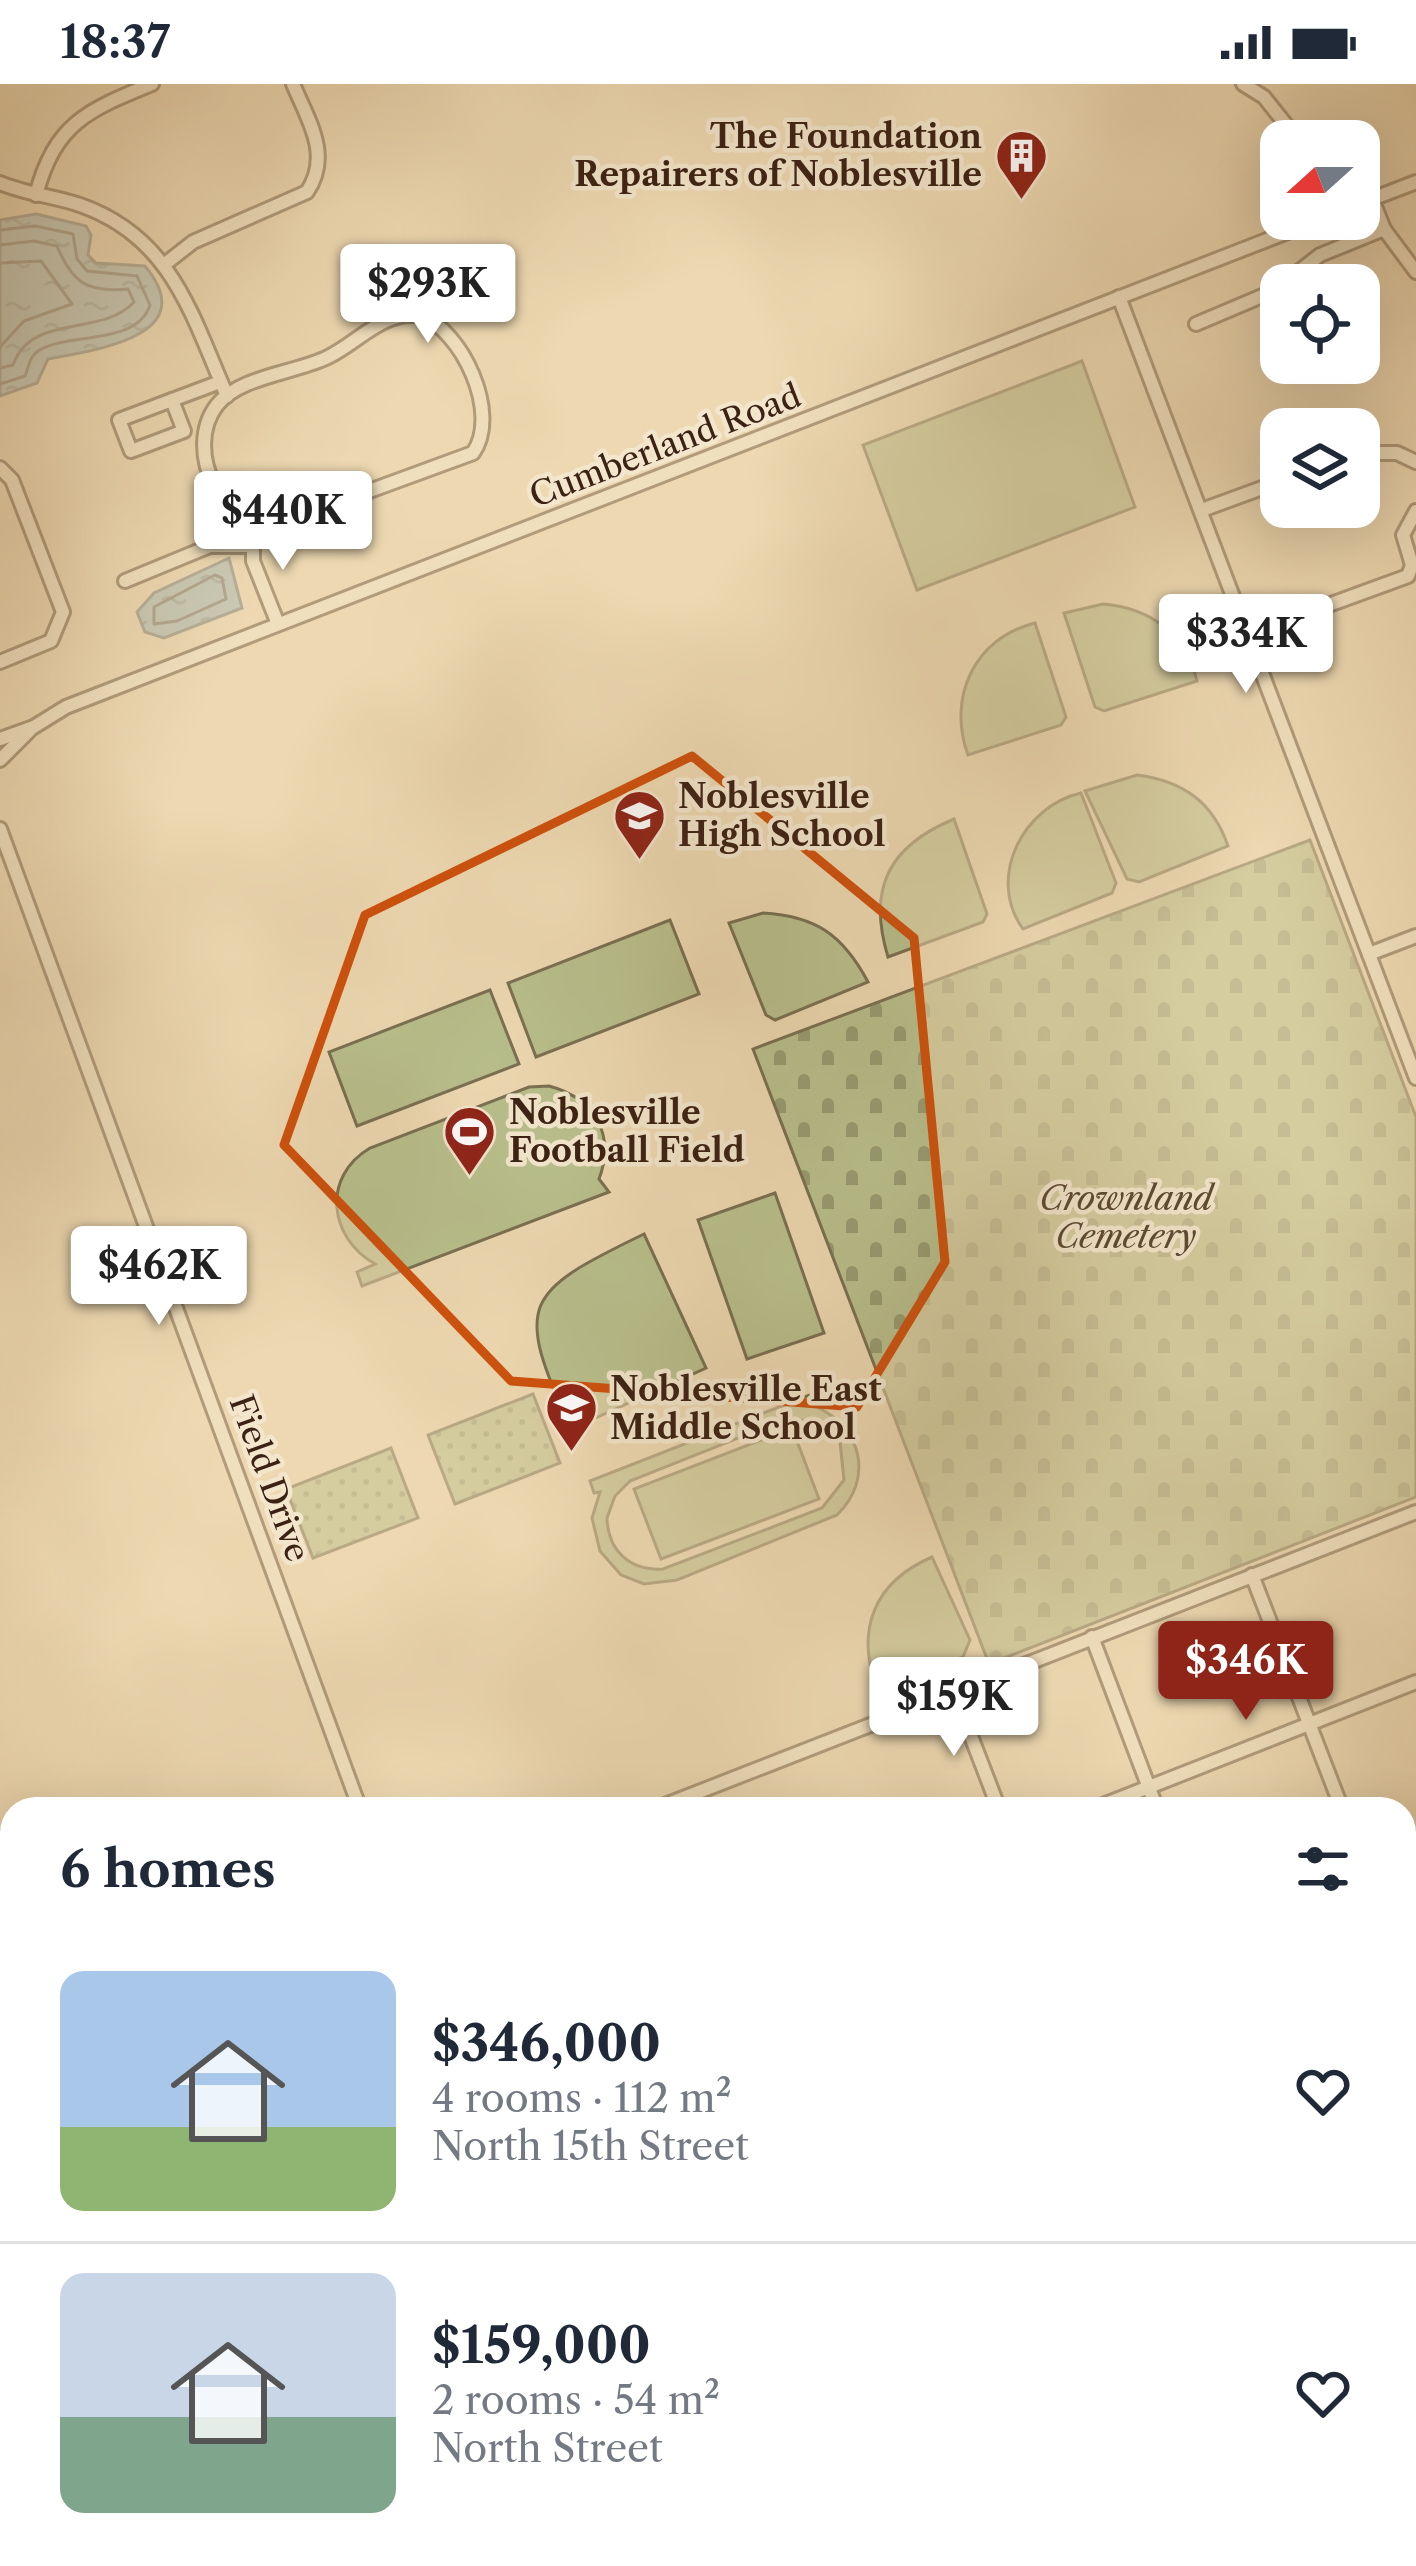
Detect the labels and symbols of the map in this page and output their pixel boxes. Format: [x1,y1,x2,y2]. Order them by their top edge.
place label: The Foundation Repairers of Noblesville [574,116,982,195]
north arrow [1260,120,1380,240]
building icon: The Foundation Repairers of Noblesville [993,127,1049,201]
pin: $293K [344,244,512,346]
street label: Cumberland Road [524,375,807,516]
pin: $440K [199,471,367,573]
pin: $334K [1162,594,1330,696]
place label: Noblesville High School [678,776,885,855]
school or university icon: Noblesville High School [611,787,667,861]
place label: Noblesville Football Field [509,1092,745,1171]
sports icon: Noblesville Football Field [442,1103,498,1177]
park label: Crownland Cemetery [1039,1178,1216,1257]
pin: $462K [75,1226,243,1328]
place label: Noblesville East Middle School [610,1369,882,1448]
school or university icon: Noblesville East Middle School [543,1380,599,1454]
street label: Field Drive [220,1389,319,1567]
pin: $346K [1162,1621,1330,1723]
pin: $159K [870,1657,1038,1759]

